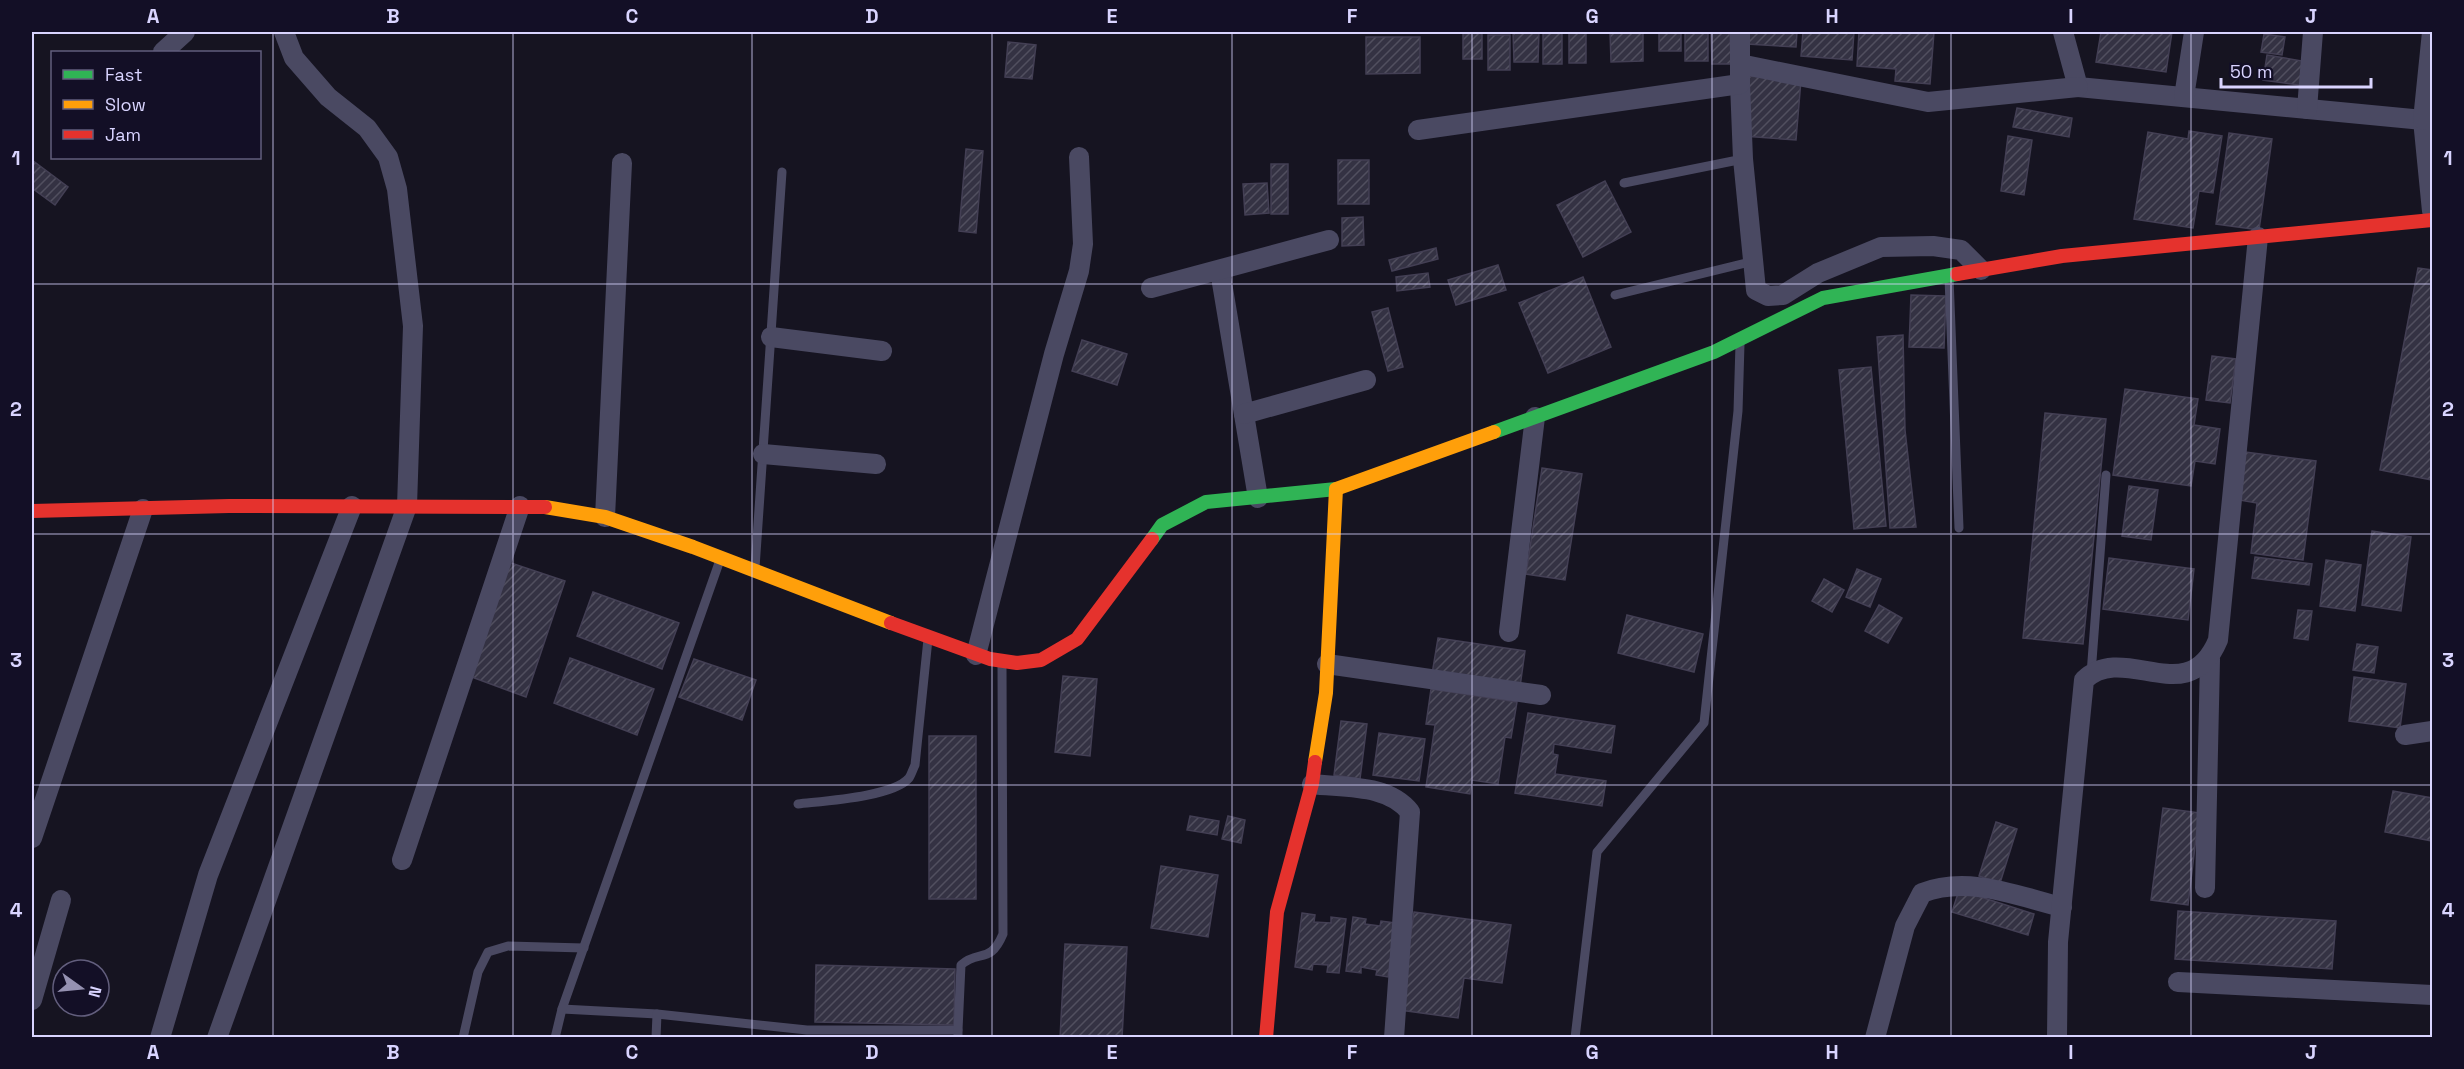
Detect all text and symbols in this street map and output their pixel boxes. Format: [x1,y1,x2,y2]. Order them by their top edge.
text: A [147,3,160,29]
text: B [386,3,400,29]
text: C [626,3,639,29]
text: D [865,3,879,29]
text: E [1106,3,1118,29]
text: F [1347,3,1358,29]
text: G [1585,3,1599,29]
text: H [1825,3,1839,29]
text: I [2068,3,2074,29]
text: J [2305,3,2317,29]
legend [51,51,261,159]
scale bar [2221,51,2371,89]
text: 50 m [2230,60,2272,83]
text: Fast [105,63,142,86]
text: Slow [105,93,146,116]
text: Jam [105,123,141,146]
text: 1 [11,145,21,171]
text: 1 [2443,145,2453,171]
text: 2 [10,396,22,422]
text: 2 [2442,396,2454,422]
text: 3 [10,647,22,673]
text: 3 [2442,647,2454,673]
text: 4 [10,897,23,923]
text: 4 [2442,897,2455,923]
north arrow [51,958,111,1018]
text: N [83,984,107,1000]
text: A [147,1039,160,1065]
text: B [386,1039,400,1065]
text: C [626,1039,639,1065]
text: D [865,1039,879,1065]
text: E [1106,1039,1118,1065]
text: F [1347,1039,1358,1065]
text: G [1585,1039,1599,1065]
text: H [1825,1039,1839,1065]
text: I [2068,1039,2074,1065]
text: J [2305,1039,2317,1065]

